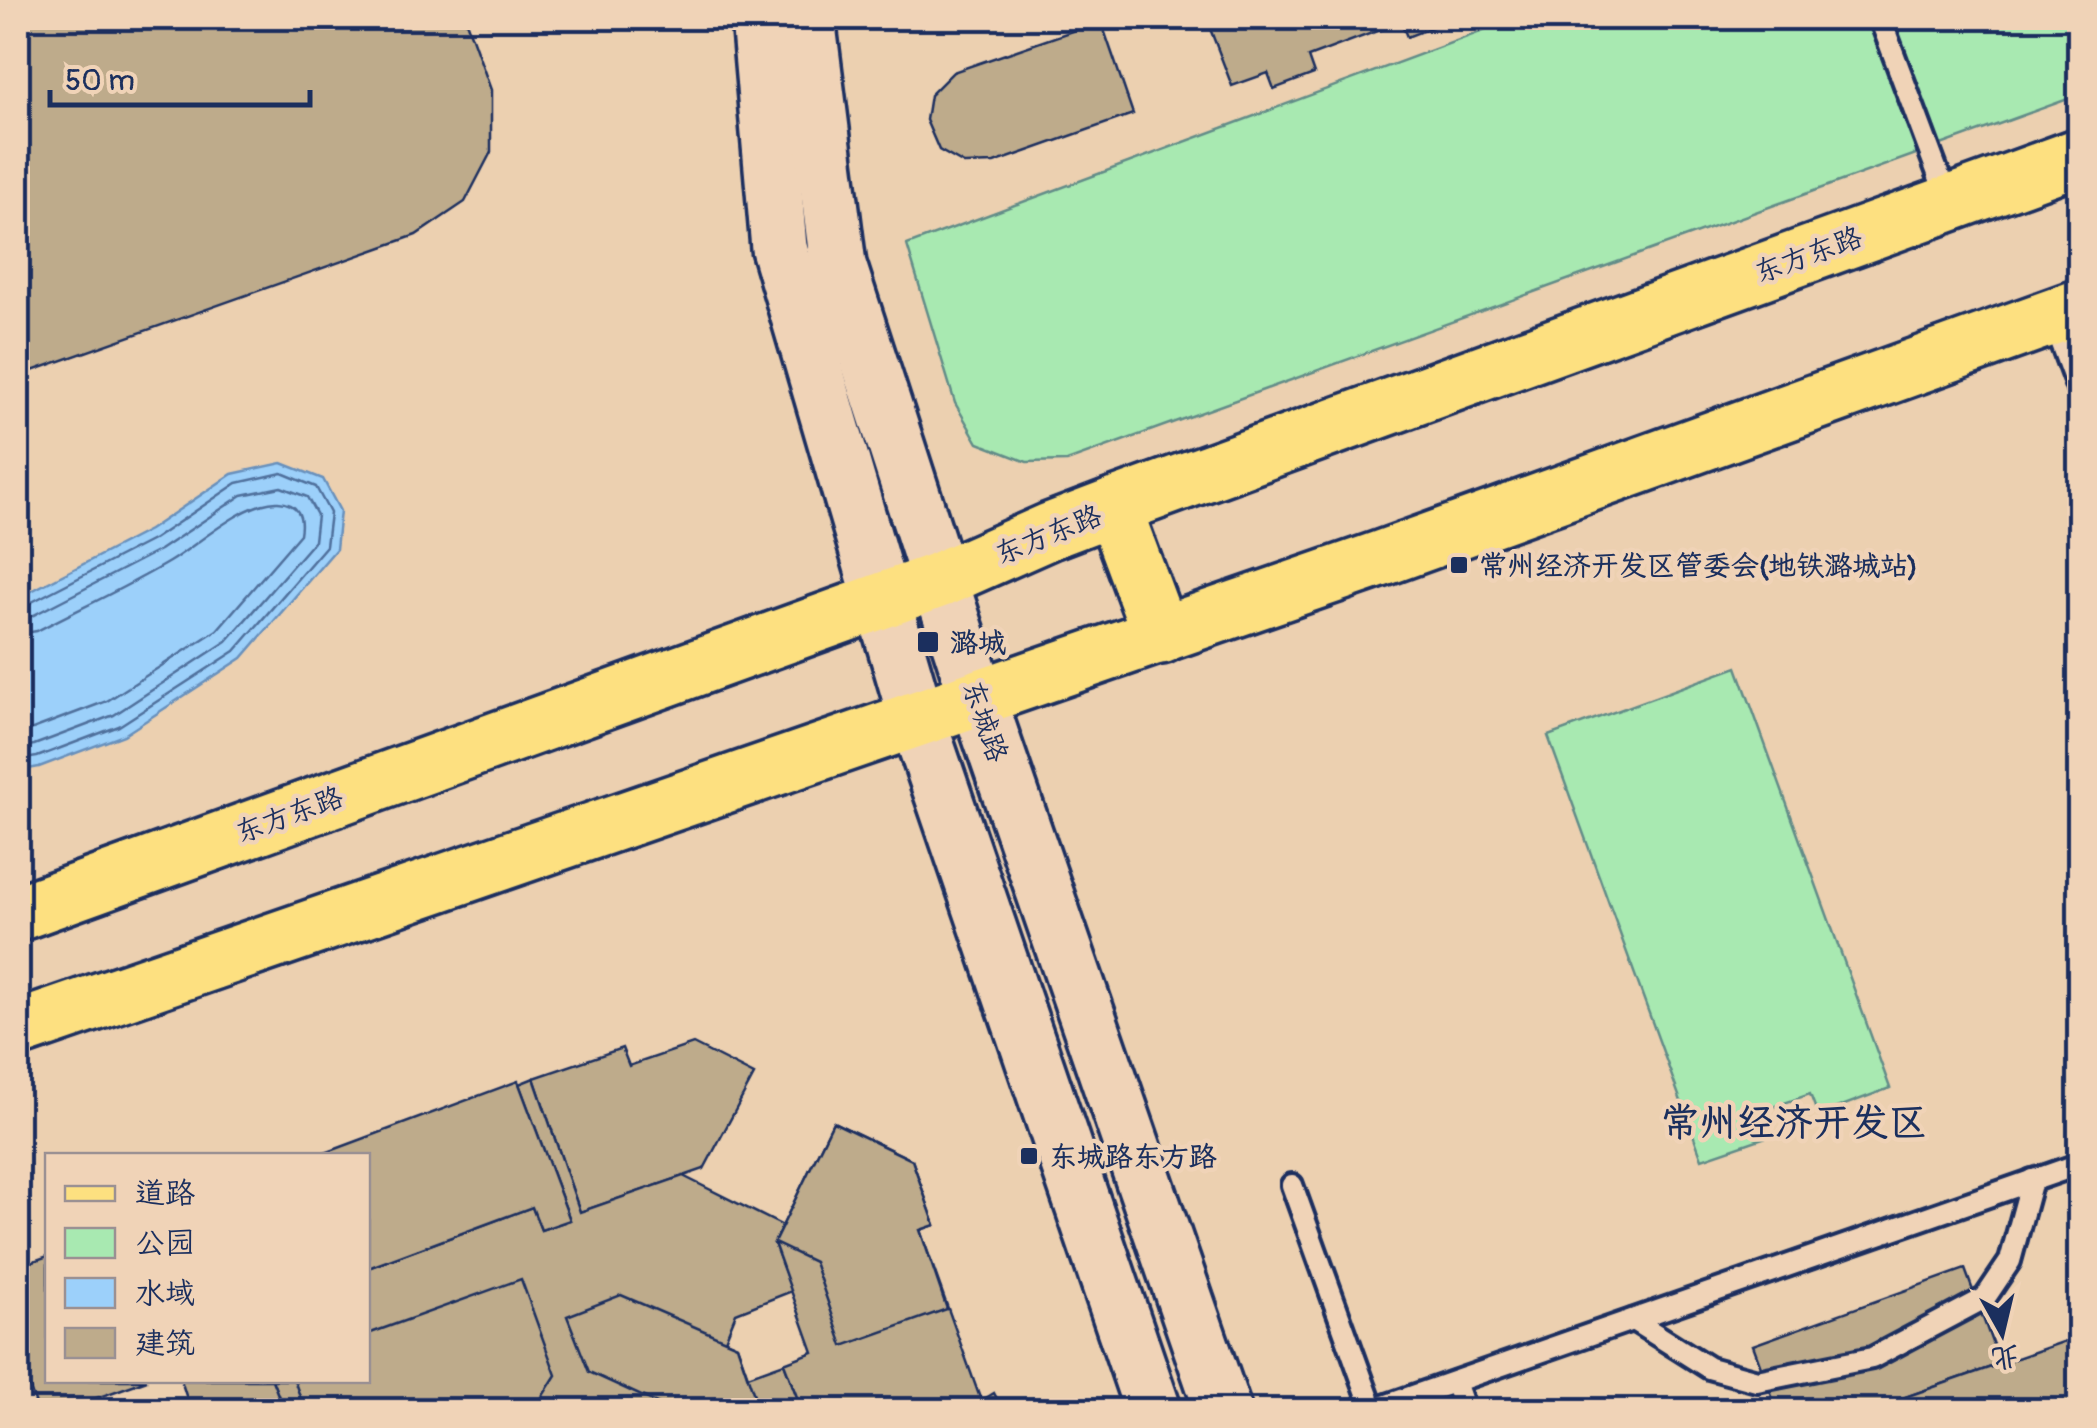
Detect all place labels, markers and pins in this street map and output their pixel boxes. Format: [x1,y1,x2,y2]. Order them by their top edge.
place label: 常州经济开发区管委会(地铁潞城站) [1479,549,1918,584]
marker: 常州经济开发区管委会(地铁潞城站) [1448,554,1470,576]
place label: 潞城 [950,626,1006,661]
marker: 潞城 [915,629,941,655]
place label: 东城路东方路 [1049,1140,1217,1175]
marker: 东城路东方路 [1018,1145,1040,1167]

